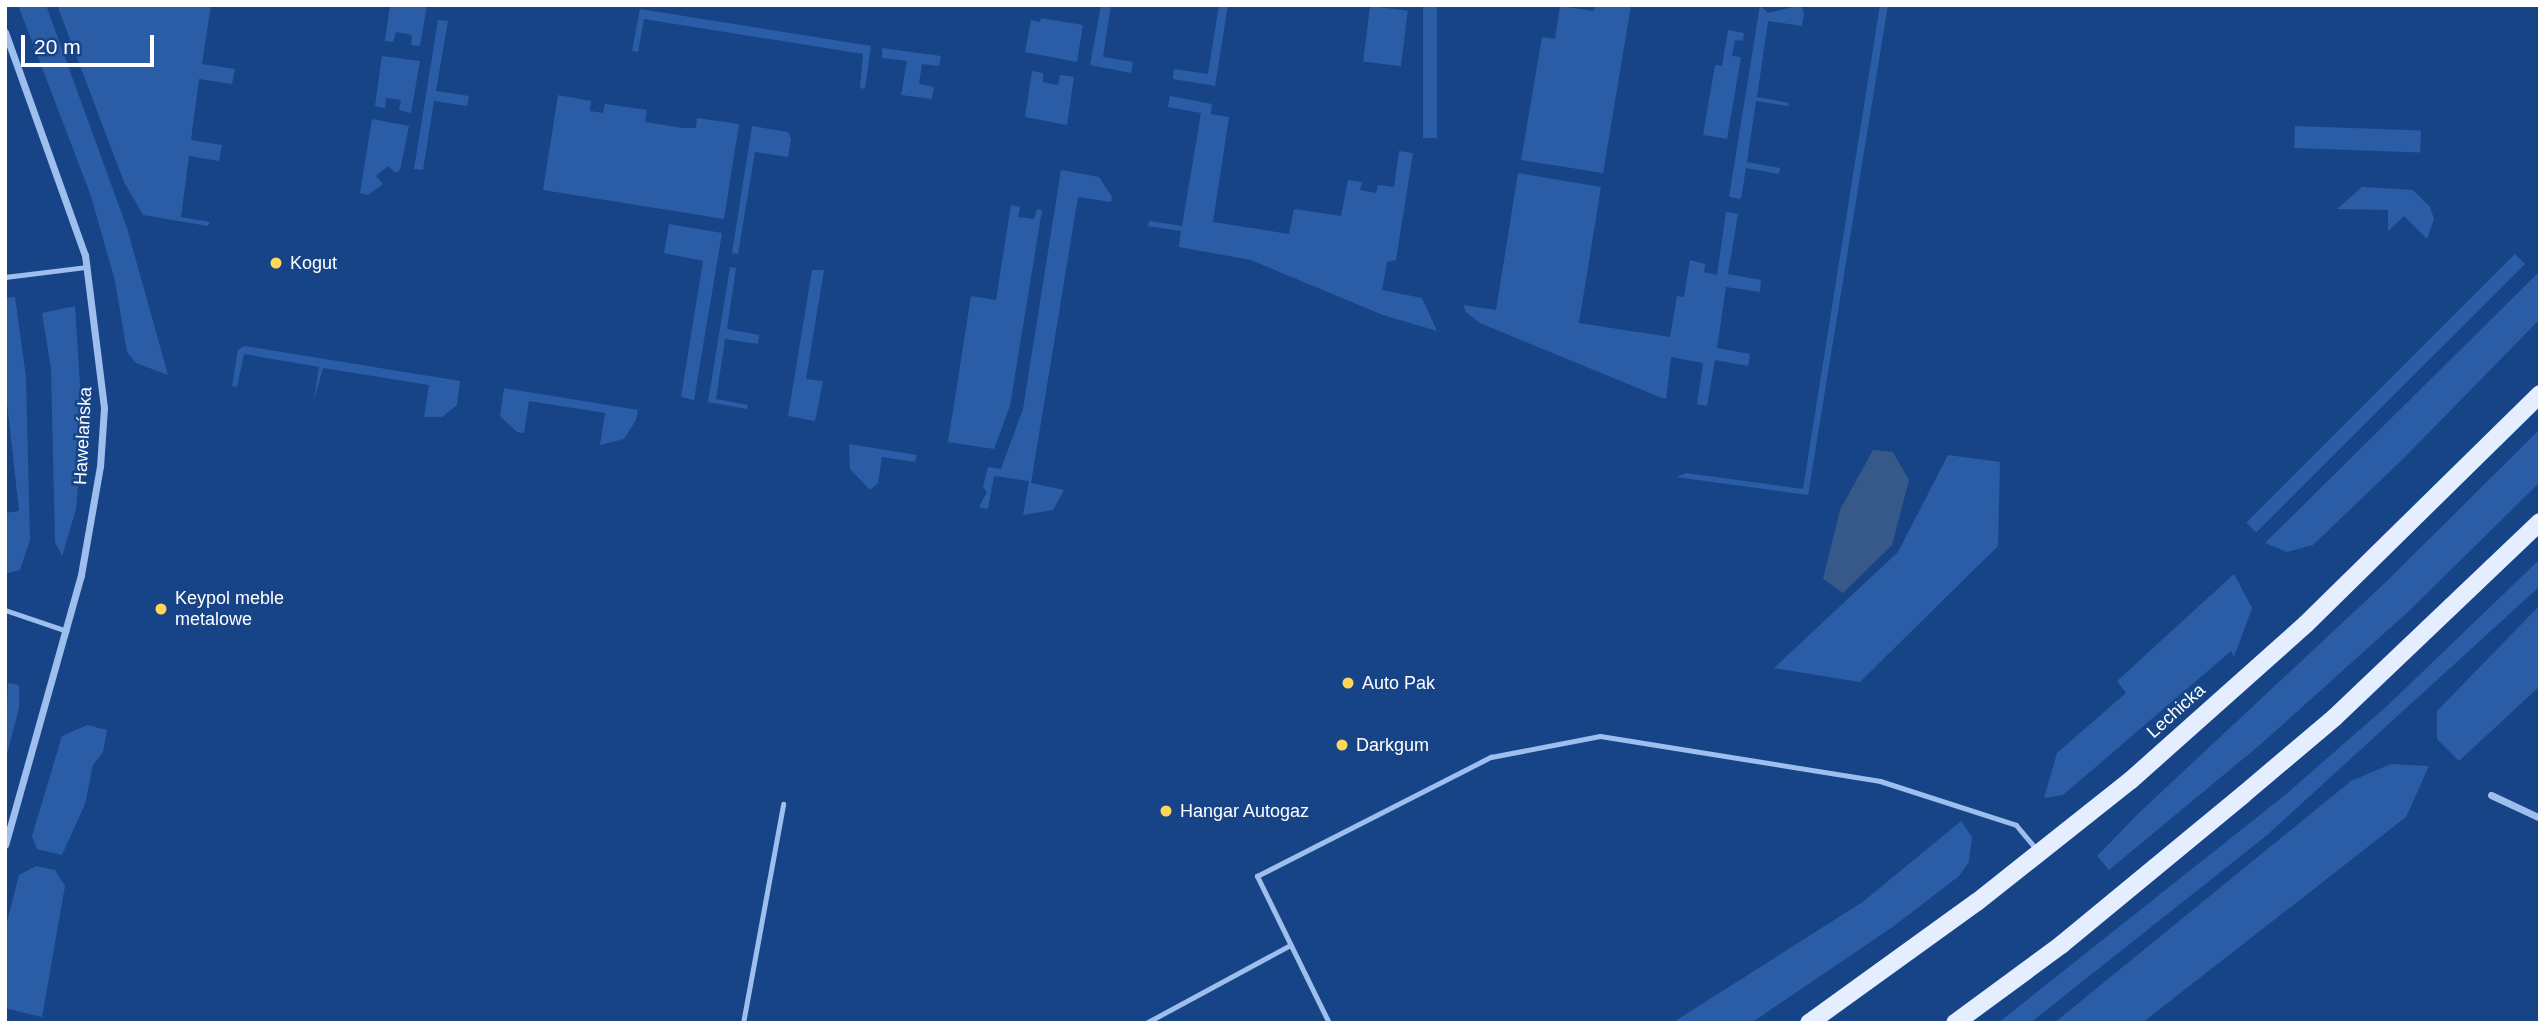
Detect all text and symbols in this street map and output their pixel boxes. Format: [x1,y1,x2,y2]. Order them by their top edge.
scale bar [24,21,158,65]
text: 20 m [34,35,81,58]
place label: Kogut [290,252,337,274]
marker: Kogut [268,255,284,271]
street label: Hawelańska [70,386,96,486]
place label: Keypol meble metalowe [175,588,284,630]
marker: Keypol meble metalowe [153,601,169,617]
place label: Auto Pak [1362,672,1435,694]
marker: Auto Pak [1340,675,1356,691]
street label: Lechicka [2142,679,2210,743]
place label: Darkgum [1356,734,1429,756]
marker: Darkgum [1334,737,1350,753]
place label: Hangar Autogaz [1180,800,1310,822]
marker: Hangar Autogaz [1158,803,1174,819]

